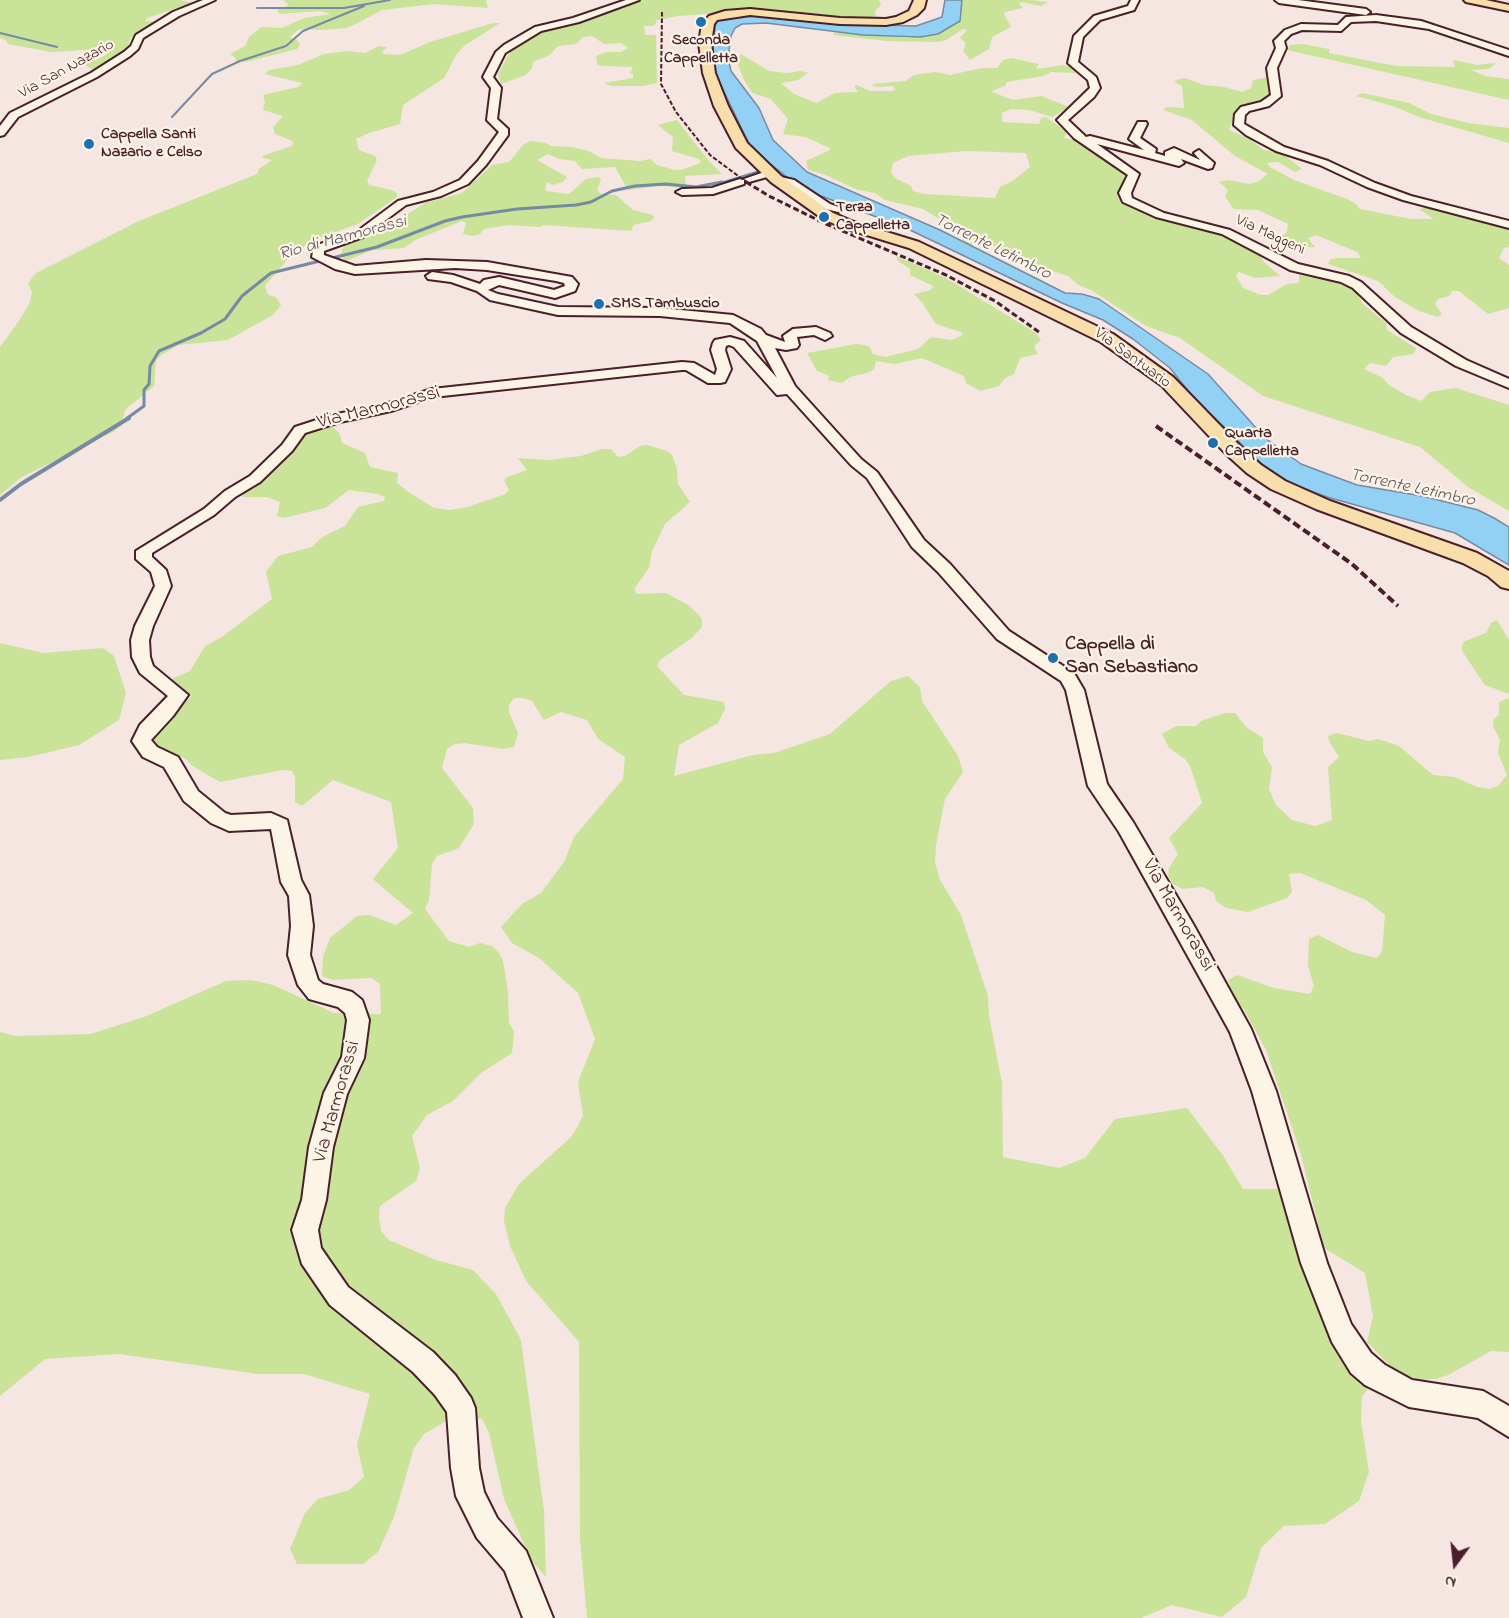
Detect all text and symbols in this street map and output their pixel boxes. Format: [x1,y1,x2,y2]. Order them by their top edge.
marker: Seconda Cappelletta [694,15,708,29]
place label: Seconda Cappelletta [664,31,738,69]
street label: Via San Nazario [16,36,118,104]
place label: Cappella Santi Nazario e Celso [101,125,202,163]
marker: Cappella Santi Nazario e Celso [82,137,96,151]
place label: Terza Cappelletta [836,198,910,236]
marker: Terza Cappelletta [817,210,831,224]
water label: Torrente Letimbro [930,210,1054,286]
water label: Rio di Marmorassi [277,212,409,266]
street label: Via Maggeni [1232,212,1308,260]
place label: SMS Tambuscio [611,294,719,314]
marker: SMS Tambuscio [592,297,606,311]
street label: Via Santuario [1090,325,1174,393]
street label: Via Marmorassi [315,382,443,436]
place label: Quarta Cappelletta [1225,424,1299,462]
marker: Quarta Cappelletta [1206,436,1220,450]
water label: Torrente Letimbro [1347,465,1477,513]
place label: Cappella di San Sebastiano [1065,634,1198,681]
marker: Cappella di San Sebastiano [1046,651,1060,665]
street label: Via Marmorassi [1135,856,1219,976]
street label: Via Marmorassi [309,1038,367,1166]
north arrow [1425,1534,1485,1594]
text: N [1442,1568,1459,1594]

